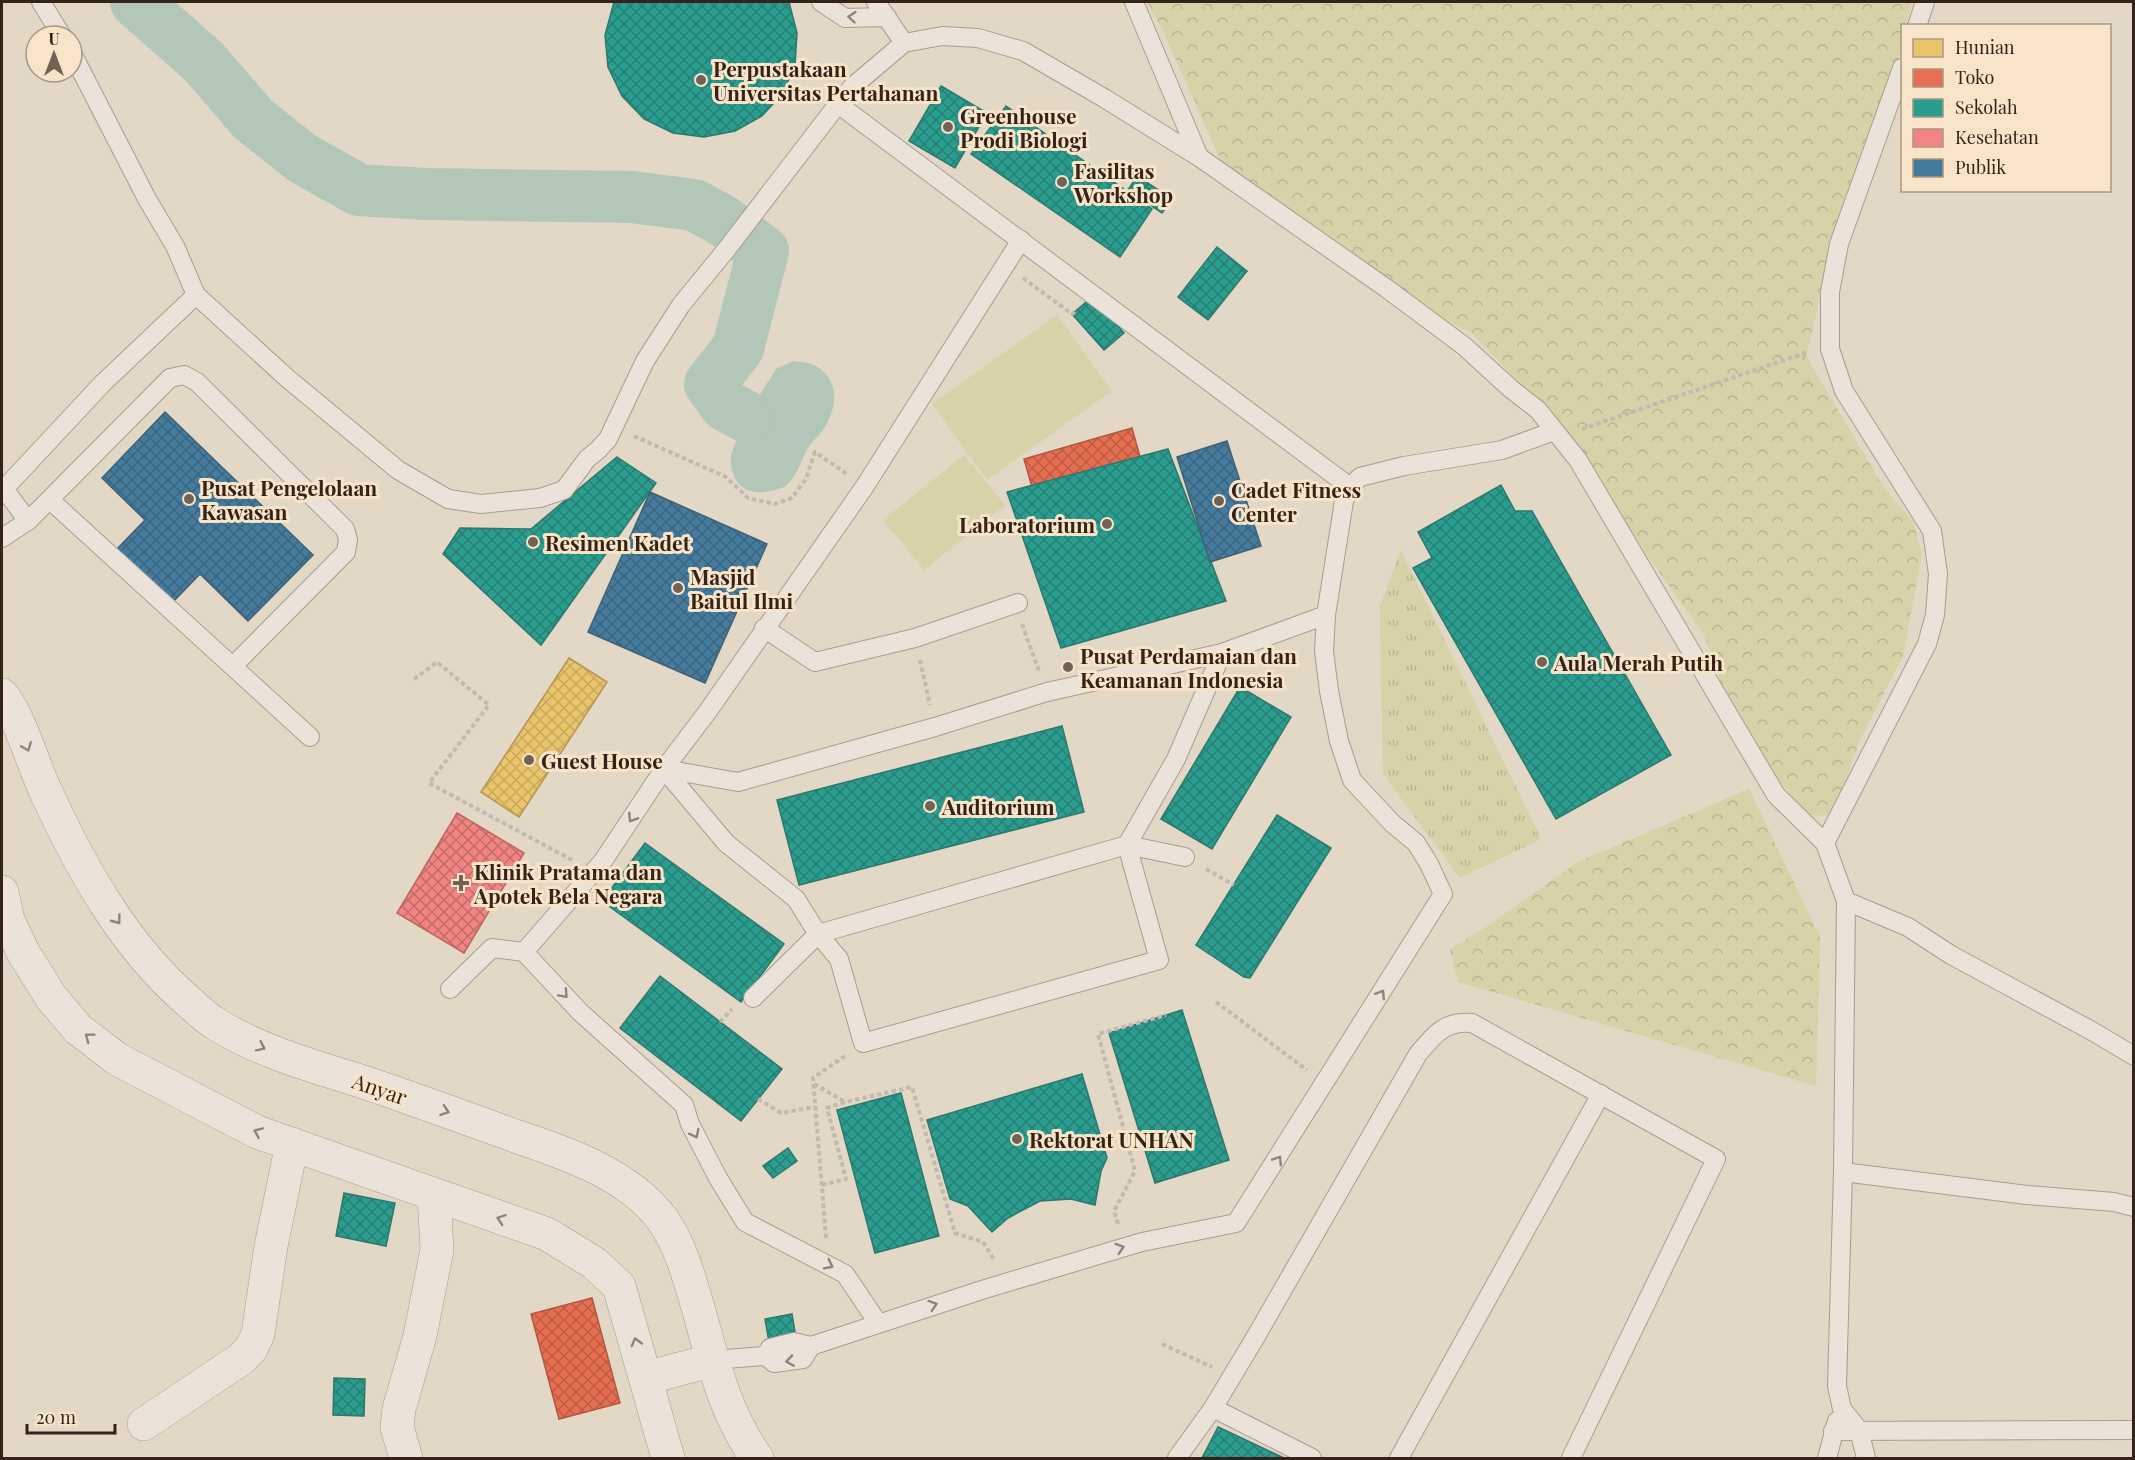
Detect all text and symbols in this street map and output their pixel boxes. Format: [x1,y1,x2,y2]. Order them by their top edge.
one-way arrow [847,11,857,24]
north arrow [24,24,84,84]
legend [1901,24,2111,192]
text: U [48,28,60,49]
text: Hunian [1955,35,2015,59]
place label: Perpustakaan Universitas Pertahanan [713,54,938,106]
text: Toko [1955,65,1994,89]
marker: Perpustakaan Universitas Pertahanan [694,73,708,87]
text: Sekolah [1955,95,2018,119]
place label: Greenhouse Prodi Biologi [960,101,1088,153]
marker: Greenhouse Prodi Biologi [941,120,955,134]
text: Kesehatan [1955,125,2039,149]
text: Publik [1955,155,2006,179]
place label: Fasilitas Workshop [1073,156,1173,208]
marker: Fasilitas Workshop [1055,175,1069,189]
place label: Pusat Pengelolaan Kawasan [201,473,377,525]
place label: Cadet Fitness Center [1231,475,1361,527]
marker: Pusat Pengelolaan Kawasan [182,492,196,506]
marker: Cadet Fitness Center [1212,494,1226,508]
place label: Laboratorium [959,510,1095,538]
marker: Laboratorium [1100,517,1114,531]
place label: Resimen Kadet [545,528,691,556]
marker: Resimen Kadet [526,535,540,549]
place label: Masjid Baitul Ilmi [690,562,794,614]
marker: Masjid Baitul Ilmi [671,581,685,595]
place label: Pusat Perdamaian dan Keamanan Indonesia [1080,641,1297,693]
place label: Aula Merah Putih [1553,648,1723,676]
marker: Aula Merah Putih [1535,655,1549,669]
marker: Pusat Perdamaian dan Keamanan Indonesia [1061,660,1075,674]
one-way arrow [20,741,32,752]
place label: Guest House [541,746,663,774]
marker: Guest House [522,753,536,767]
place label: Auditorium [941,792,1055,820]
marker: Auditorium [923,799,937,813]
one-way arrow [627,812,639,822]
place label: Klinik Pratama dan Apotek Bela Negara [473,857,663,909]
marker: Klinik Pratama dan Apotek Bela Negara [452,874,470,892]
one-way arrow [109,913,120,924]
one-way arrow [557,988,568,998]
one-way arrow [1373,990,1385,1000]
one-way arrow [84,1033,95,1044]
one-way arrow [254,1039,265,1051]
street label: Anyar [348,1065,412,1111]
one-way arrow [439,1103,450,1116]
place label: Rektorat UNHAN [1029,1125,1194,1153]
one-way arrow [254,1127,265,1139]
one-way arrow [688,1128,700,1139]
marker: Rektorat UNHAN [1010,1132,1024,1146]
one-way arrow [1270,1155,1281,1166]
one-way arrow [496,1213,507,1226]
one-way arrow [1114,1243,1125,1255]
one-way arrow [822,1258,833,1269]
one-way arrow [927,1300,938,1312]
one-way arrow [630,1337,643,1347]
one-way arrow [785,1354,794,1366]
scale bar [27,1397,116,1435]
text: 20 m [36,1405,76,1429]

